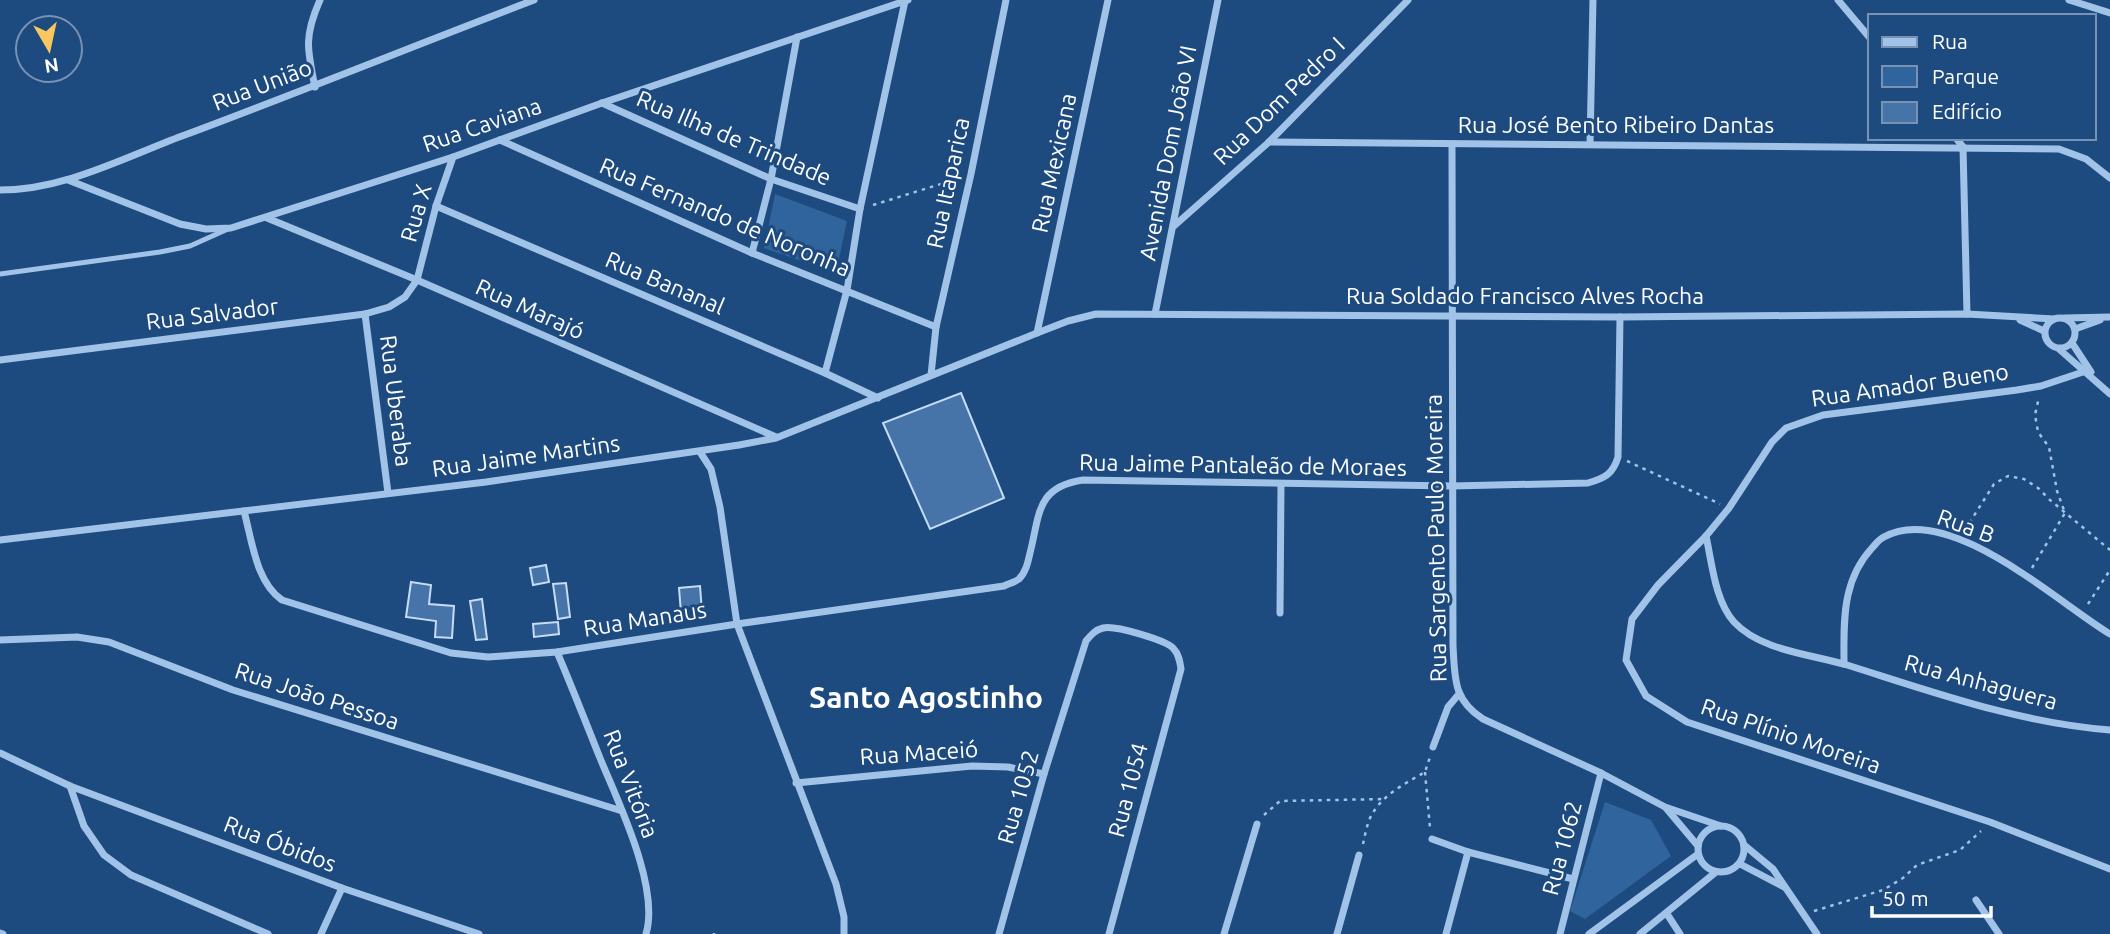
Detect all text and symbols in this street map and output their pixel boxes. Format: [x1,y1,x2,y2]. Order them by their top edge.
north arrow [14,14,84,84]
legend [1868,14,2096,140]
text: Rua [1932,29,1968,53]
street label: Rua Dom Pedro I [1208,32,1349,169]
street label: Avenida Dom João VI [1134,43,1201,262]
text: N [43,54,60,78]
street label: Rua União [209,54,315,115]
text: Parque [1932,64,1999,88]
street label: Rua Ilha de Trindade [633,85,835,190]
street label: Rua Mexicana [1027,91,1080,235]
street label: Rua Caviana [419,93,545,157]
text: Edifício [1932,99,2002,123]
street label: Rua José Bento Ribeiro Dantas [1458,112,1774,137]
street label: Rua Itaparica [921,115,974,251]
street label: Rua Fernando de Noronha [596,152,854,281]
street label: Rua X [395,181,436,245]
street label: Rua Bananal [602,246,728,319]
street label: Rua Marajó [472,274,588,344]
street label: Rua Soldado Francisco Alves Rocha [1346,283,1704,308]
street label: Rua Salvador [144,293,280,334]
street label: Rua Uberaba [376,334,417,468]
street label: Rua Amador Bueno [1810,358,2010,411]
street label: Rua Sargento Paulo Moreira [1420,394,1451,682]
street label: Rua Jaime Martins [430,430,621,481]
street label: Rua Jaime Pantaleão de Moraes [1079,449,1407,480]
street label: Rua B [1934,504,1998,547]
street label: Rua Manaus [582,596,708,641]
street label: Rua Anhaguera [1902,649,2060,714]
street label: Rua João Pessoa [232,657,402,734]
district label: Santo Agostinho [809,680,1043,714]
street label: Rua Plínio Moreira [1698,693,1884,778]
street label: Rua Vitória [599,726,664,842]
street label: Rua Maceió [859,736,979,769]
street label: Rua 1054 [1103,740,1152,840]
street label: Rua 1052 [992,747,1043,847]
street label: Rua 1062 [1537,798,1586,898]
street label: Rua Óbidos [220,810,340,876]
scale bar [1872,874,1991,918]
text: 50 m [1882,886,1929,910]

